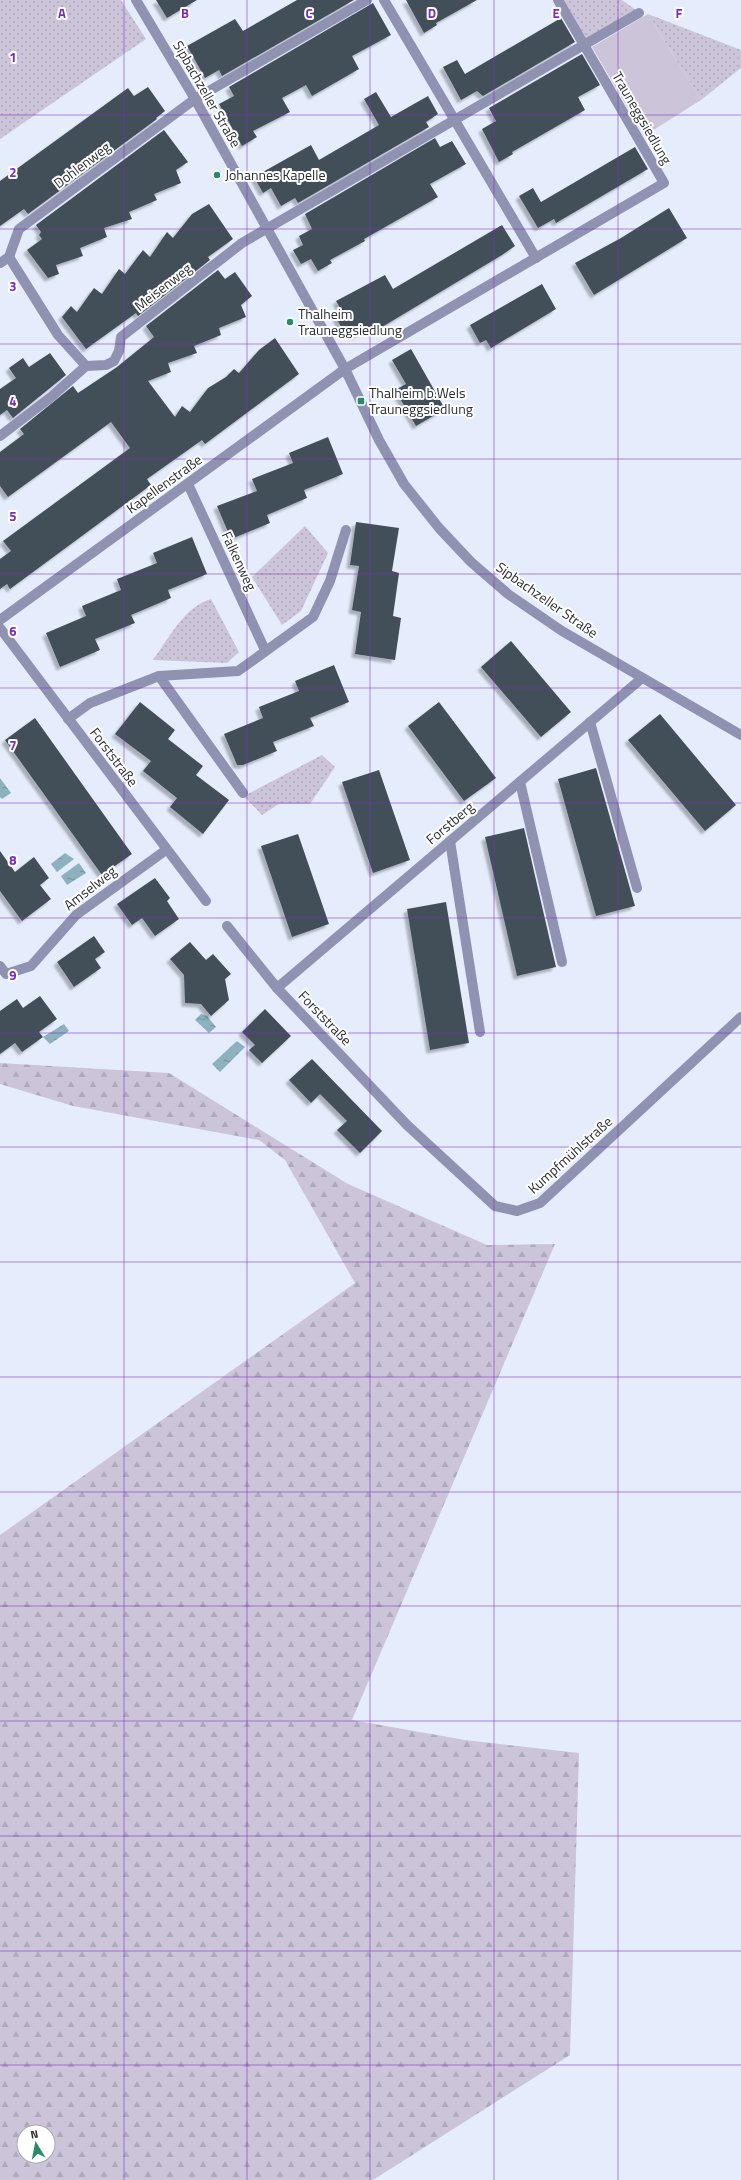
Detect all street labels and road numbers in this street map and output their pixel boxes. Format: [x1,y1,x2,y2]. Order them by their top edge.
street label: Sipbachzeller Straße [168,36,247,151]
street label: Trauneggsiedlung [607,68,677,168]
street label: Dohlenweg [49,136,115,193]
street label: Meisenweg [130,257,196,316]
street label: Kapellenstraße [122,449,206,518]
street label: Falkenweg [217,528,262,594]
street label: Sipbachzeller Straße [492,557,603,643]
street label: Forststraße [85,723,144,791]
street label: Forstberg [421,796,478,849]
street label: Amselweg [59,860,120,915]
street label: Forststraße [294,985,357,1050]
street label: Kumpfmühlstraße [523,1111,617,1198]

